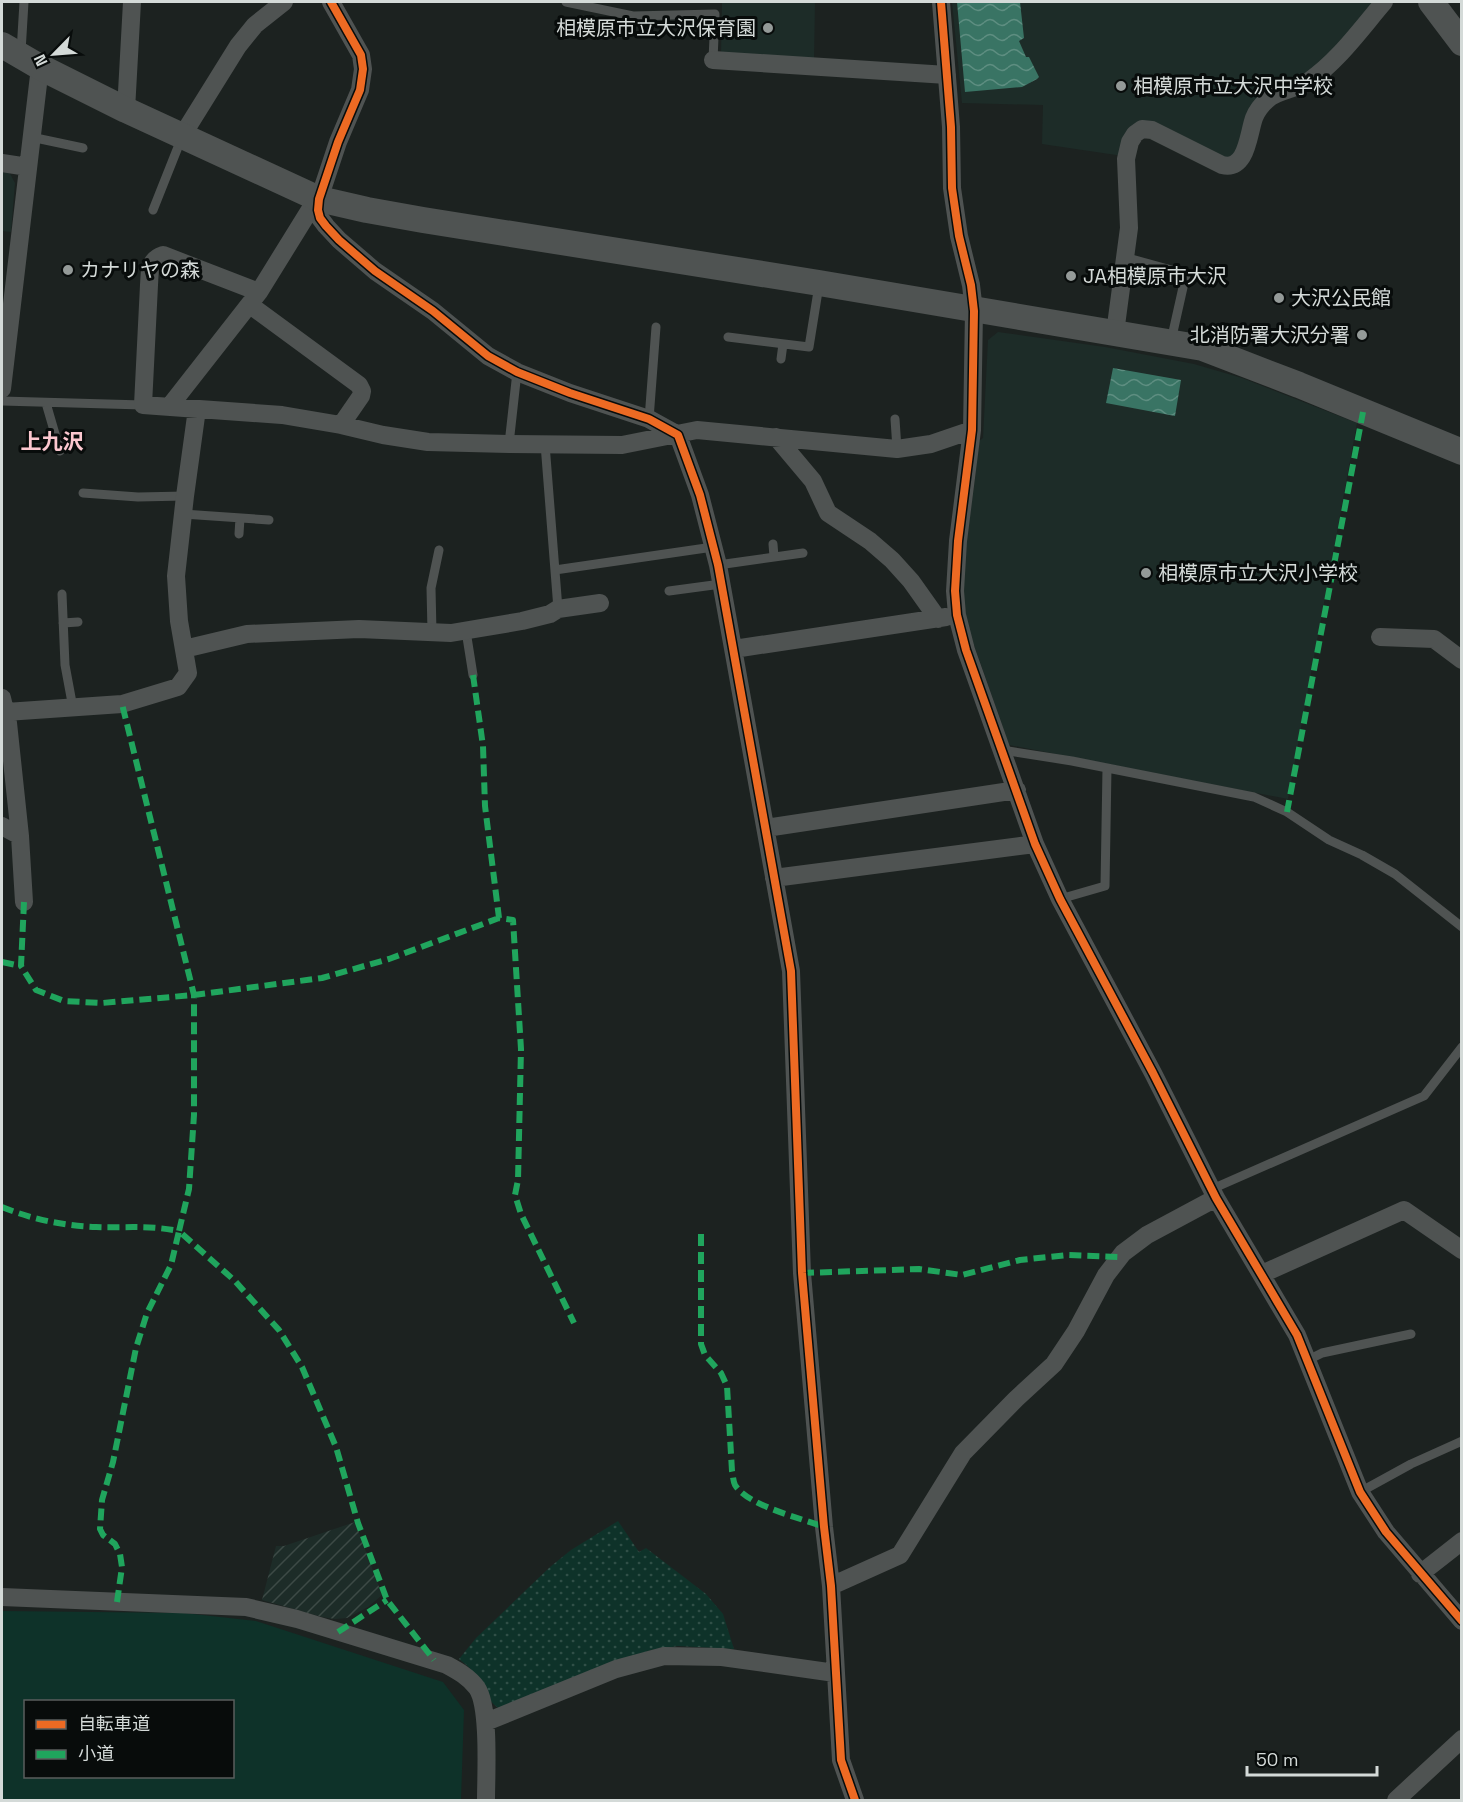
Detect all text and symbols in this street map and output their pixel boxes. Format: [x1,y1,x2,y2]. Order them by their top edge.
place label: 相模原市立大沢保育園 [556,15,756,41]
marker: 相模原市立大沢保育園 [761,21,775,35]
north arrow [24,24,84,84]
text: N [29,51,53,69]
place label: 相模原市立大沢中学校 [1133,73,1333,99]
marker: 相模原市立大沢中学校 [1114,79,1128,93]
place label: カナリヤの森 [80,257,200,283]
marker: カナリヤの森 [61,263,75,277]
place label: JA相模原市大沢 [1083,263,1227,289]
marker: JA相模原市大沢 [1064,269,1078,283]
place label: 大沢公民館 [1291,285,1391,311]
marker: 大沢公民館 [1272,291,1286,305]
place label: 北消防署大沢分署 [1190,322,1350,348]
marker: 北消防署大沢分署 [1355,328,1369,342]
district label: 上九沢 [21,428,84,455]
place label: 相模原市立大沢小学校 [1158,560,1358,586]
marker: 相模原市立大沢小学校 [1139,566,1153,580]
legend [24,1700,234,1778]
text: 自転車道 [78,1712,150,1735]
scale bar [1247,1739,1378,1777]
text: 小道 [78,1742,114,1765]
text: 50 m [1256,1748,1298,1771]

